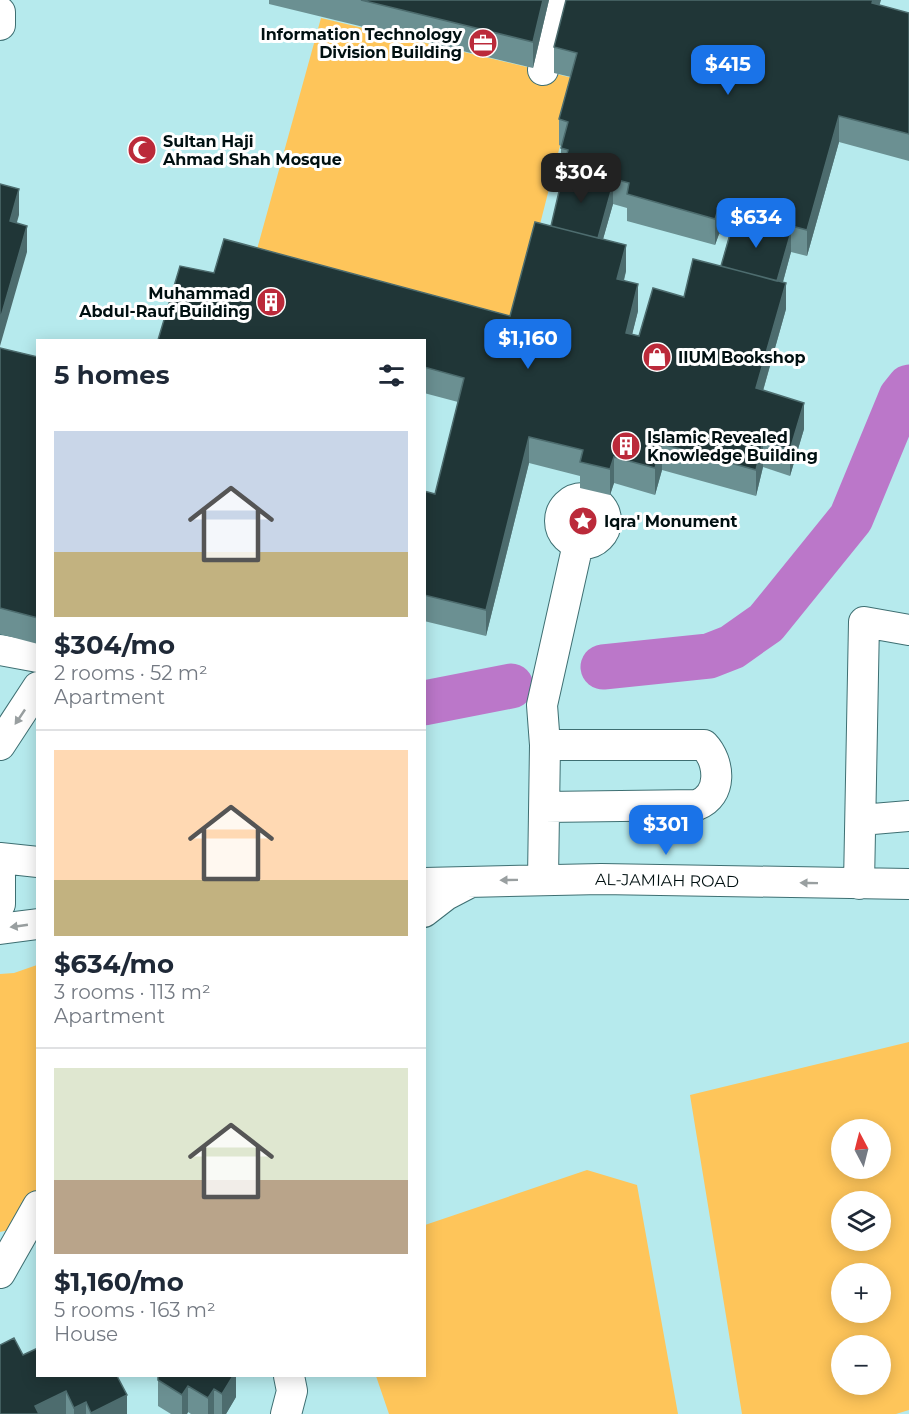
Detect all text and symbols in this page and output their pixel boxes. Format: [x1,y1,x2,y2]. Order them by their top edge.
place label: Information Technology Division Building [261,25,462,62]
office icon: Information Technology Division Building [467,27,499,59]
pin: $415 [692,45,764,96]
text: $415 [705,52,751,76]
place label: Sultan Haji Ahmad Shah Mosque [162,132,342,169]
mosque icon: Sultan Haji Ahmad Shah Mosque [126,134,158,166]
pin: $304 [545,153,617,204]
text: $304 [555,160,607,184]
pin: $634 [720,198,792,249]
text: $634 [730,205,782,229]
place label: Muhammad Abdul-Rauf Building [78,284,250,321]
building icon: Muhammad Abdul-Rauf Building [255,286,287,318]
pin: $1,160 [479,319,577,370]
text: $1,160 [498,326,558,350]
shop icon: IIUM Bookshop [641,341,673,373]
place label: IIUM Bookshop [678,348,805,367]
text: 5 homes [54,359,170,391]
icon: filters [375,359,408,392]
place label: Islamic Revealed Knowledge Building [647,428,818,465]
building icon: Islamic Revealed Knowledge Building [610,430,642,462]
icon: home [177,470,285,578]
place icon: Iqra' Monument [567,505,599,537]
place label: Iqra' Monument [604,512,737,531]
text: $304/mo [54,629,175,661]
text: 2 rooms · 52 m² [54,661,208,685]
text: Apartment [54,685,165,709]
one-way arrow [14,708,25,725]
icon: home [177,789,285,897]
pin: $301 [630,805,702,856]
text: $301 [643,812,689,836]
street label: AL-JAMIAH ROAD [595,870,739,891]
one-way arrow [499,875,518,885]
one-way arrow [799,878,818,887]
one-way arrow [9,922,28,931]
text: $634/mo [54,948,174,980]
text: 3 rooms · 113 m² [54,980,211,1004]
text: Apartment [54,1004,165,1028]
icon: home [177,1107,285,1215]
north arrow [831,1119,891,1179]
map controls [831,1119,891,1395]
button: layers [831,1191,891,1251]
button: + [831,1263,891,1323]
text: $1,160/mo [54,1266,184,1298]
text: 5 rooms · 163 m² [54,1298,216,1322]
text: House [54,1322,118,1346]
button: − [831,1335,891,1395]

